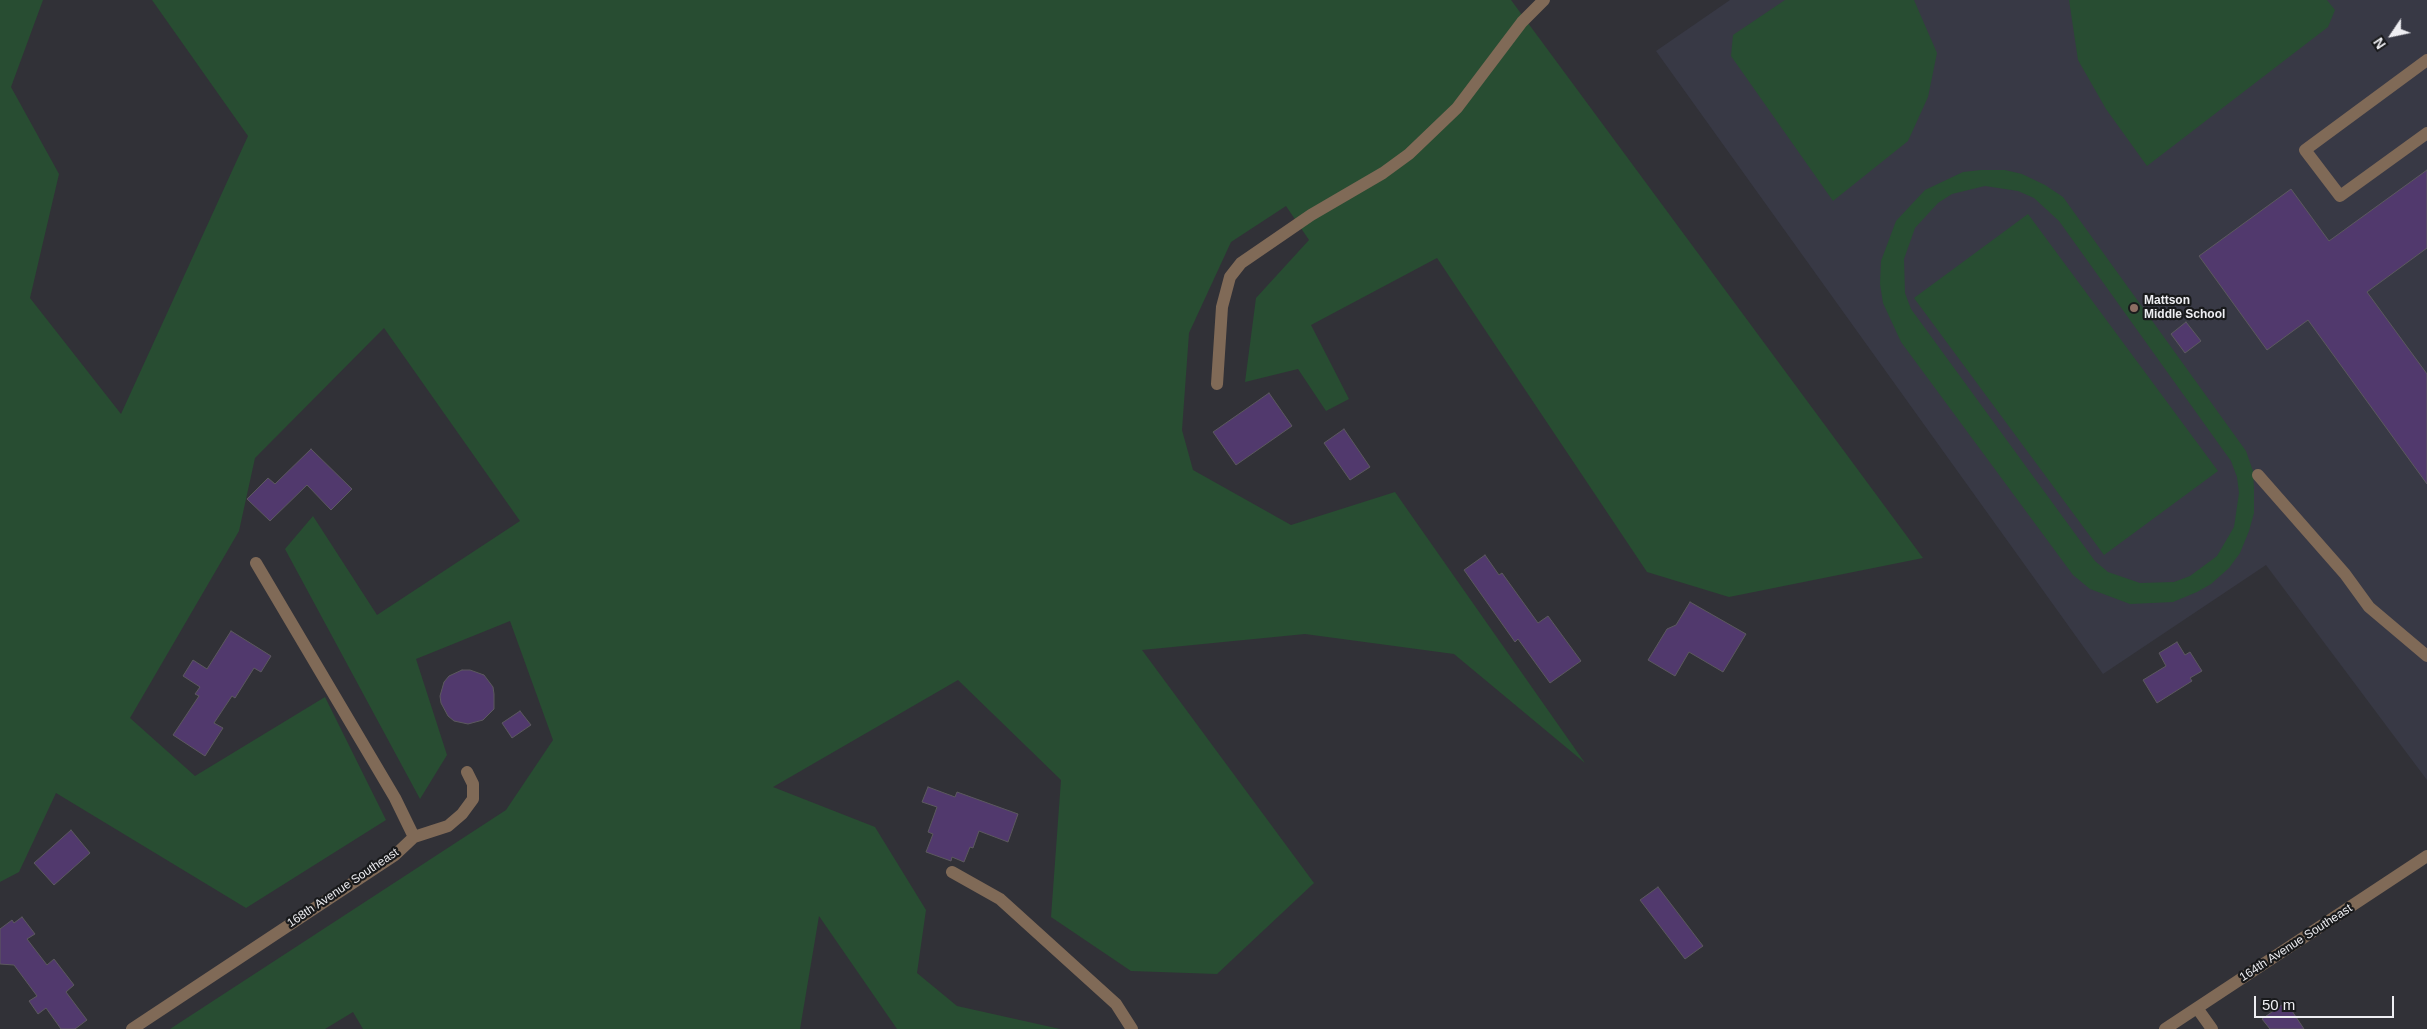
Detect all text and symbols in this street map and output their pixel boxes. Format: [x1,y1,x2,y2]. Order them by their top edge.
north arrow [2367,10,2417,60]
text: N [2370,35,2389,52]
place label: Mattson Middle School [2144,294,2225,322]
marker: Mattson Middle School [2128,302,2140,314]
street label: 168th Avenue Southeast [285,845,401,931]
street label: 164th Avenue Southeast [2237,901,2355,985]
scale bar [2257,986,2397,1018]
text: 50 m [2262,996,2295,1013]

